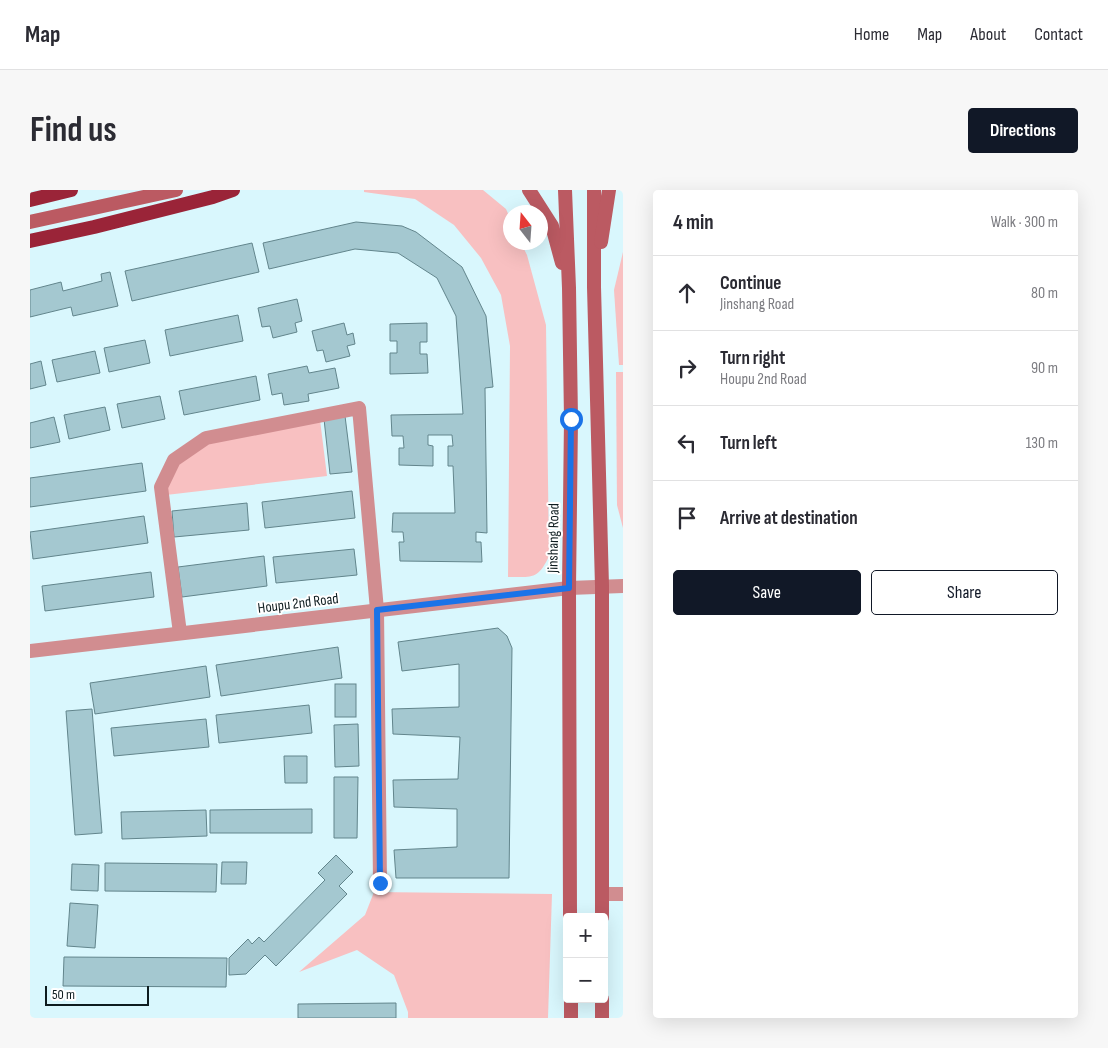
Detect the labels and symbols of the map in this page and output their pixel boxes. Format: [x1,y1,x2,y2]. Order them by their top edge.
north arrow [503,205,548,250]
route start [560,408,583,431]
street label: Jinshang Road [543,503,564,574]
street label: Houpu 2nd Road [257,589,340,618]
route end [369,872,392,895]
scale bar [45,983,149,1006]

